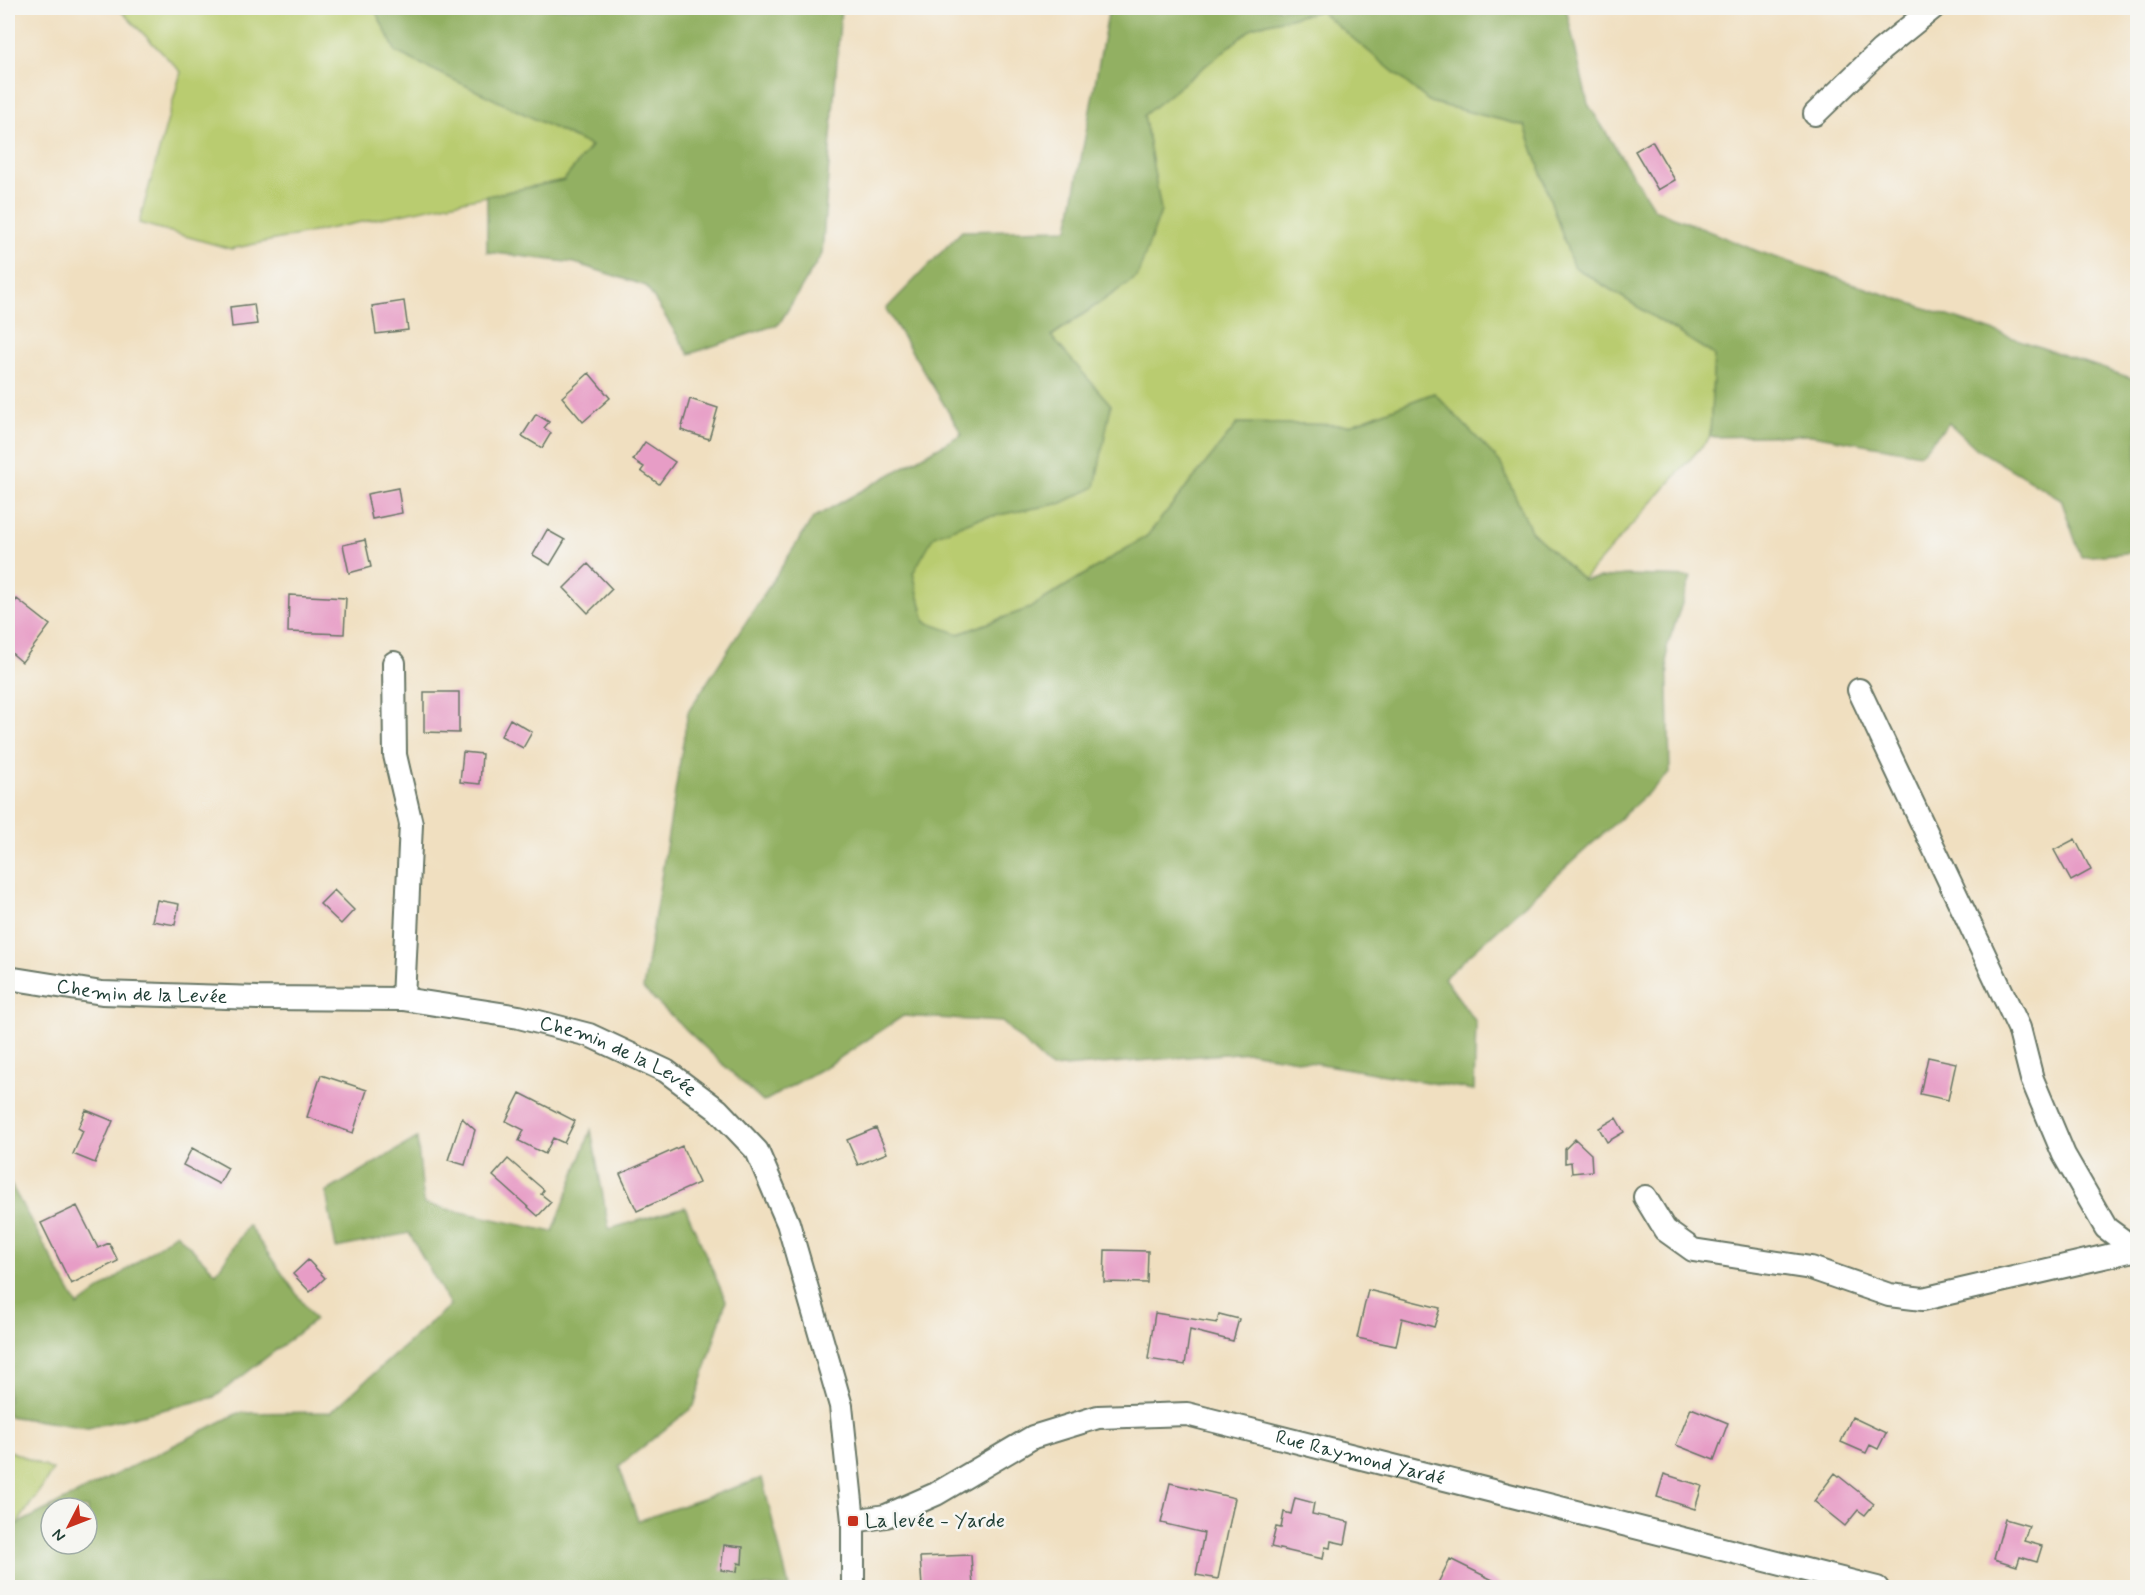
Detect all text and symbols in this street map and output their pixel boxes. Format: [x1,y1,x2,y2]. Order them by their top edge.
street label: Chemin de la Levée [55,972,228,1011]
street label: Chemin de la Levée [537,1009,703,1103]
street label: Rue Raymond Yardé [1273,1423,1447,1492]
north arrow [39,1496,99,1556]
place label: La levée - Yarde [865,1508,1005,1535]
marker: La levée - Yarde [846,1514,860,1528]
text: N [48,1524,70,1546]

